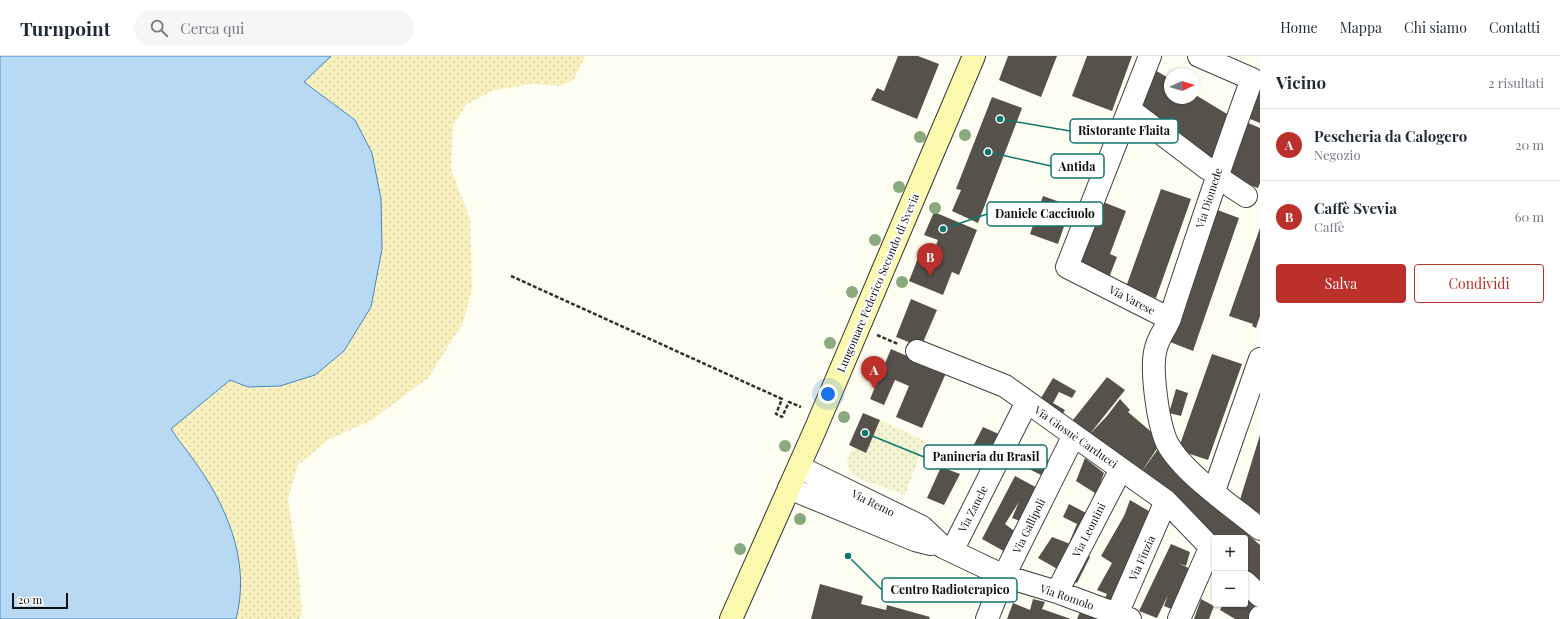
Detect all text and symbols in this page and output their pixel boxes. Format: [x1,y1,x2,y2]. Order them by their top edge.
search box [134,10,414,46]
text: Turnpoint [20,15,110,41]
icon: search [148,17,170,39]
text: Cerca qui [180,18,245,38]
text: Home [1280,18,1318,37]
text: Mappa [1340,18,1382,37]
text: Chi siamo [1404,18,1467,37]
text: Contatti [1489,18,1540,37]
north arrow [1164,68,1200,104]
text: Vicino [1276,71,1326,93]
text: 2 risultati [1488,74,1544,91]
callout: Ristorante Flaita [1070,119,1178,143]
text: Ristorante Flaita [1078,122,1171,138]
text: Pescheria da Calogero [1314,126,1467,146]
text: A [1285,136,1293,153]
text: 20 m [1515,136,1544,153]
text: Negozio [1314,146,1361,163]
callout: Antida [1051,154,1104,178]
text: Antida [1058,158,1096,174]
street label: Via Diomede [1191,165,1225,231]
street label: Lungomare Federico Secondo di Svevia [833,191,922,374]
text: Caffè Svevia [1314,198,1397,218]
callout: Daniele Cacciuolo [987,202,1103,226]
text: Daniele Cacciuolo [995,205,1095,221]
text: B [1285,208,1293,225]
text: 60 m [1515,208,1544,225]
text: Caffè [1314,218,1344,235]
pin: B [917,243,943,276]
button: Salva [1276,264,1406,303]
button: Condividi [1414,264,1544,303]
street label: Via Varese [1106,281,1158,318]
pin: A [861,356,887,389]
your location [818,384,838,404]
street label: Via Giosuè Carducci [1031,401,1121,471]
callout: Panineria du Brasil [924,445,1047,469]
text: Panineria du Brasil [933,448,1040,464]
street label: Via Zancle [954,483,991,536]
street label: Via Remo [848,485,897,519]
street label: Via Gallipoli [1008,496,1048,557]
street label: Via Leontini [1068,500,1109,561]
street label: Via Finzia [1125,532,1158,584]
map controls [1212,535,1248,607]
button: + [1212,535,1248,571]
button: − [1212,571,1248,607]
callout: Centro Radioterapico [882,578,1017,602]
street label: Via Romolo [1037,580,1096,613]
text: Centro Radioterapico [891,581,1010,597]
scale bar [12,591,68,610]
text: 20 m [18,592,42,607]

